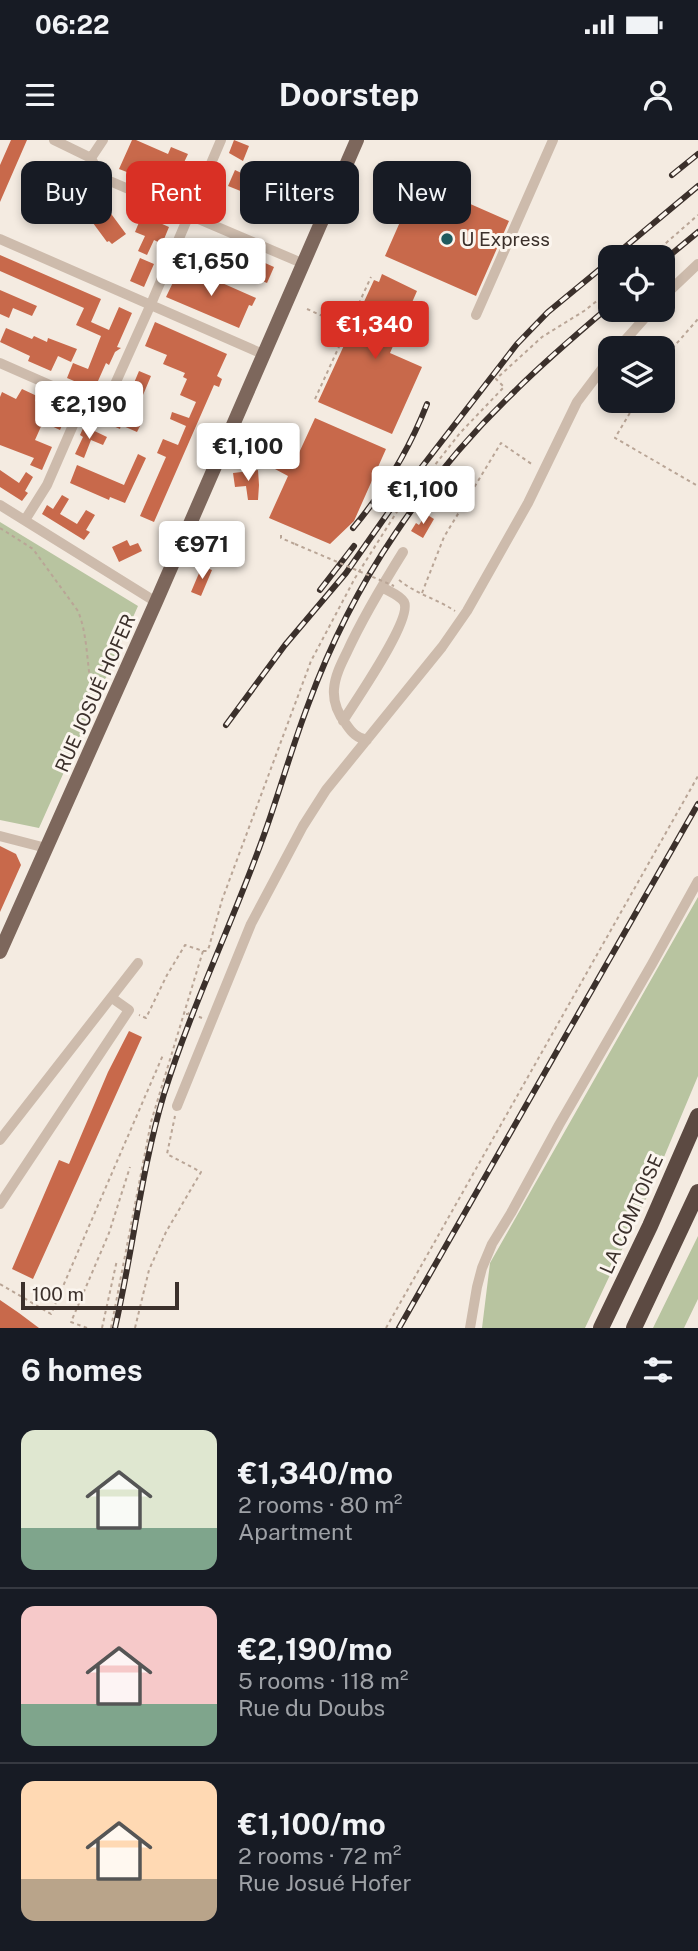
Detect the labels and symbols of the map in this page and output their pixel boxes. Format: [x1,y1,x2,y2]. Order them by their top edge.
place label: U Express [461,228,550,250]
marker: U Express [439,231,455,247]
pin: €1,650 [154,239,268,298]
pin: €1,340 [318,302,432,361]
pin: €2,190 [32,382,146,441]
pin: €1,100 [191,424,305,483]
pin: €1,100 [366,466,480,526]
pin: €971 [161,522,243,581]
street label: RUE JOSUÉ HOFER [50,611,140,775]
street label: LA COMTOISE [595,1151,667,1277]
scale bar [21,1279,178,1311]

